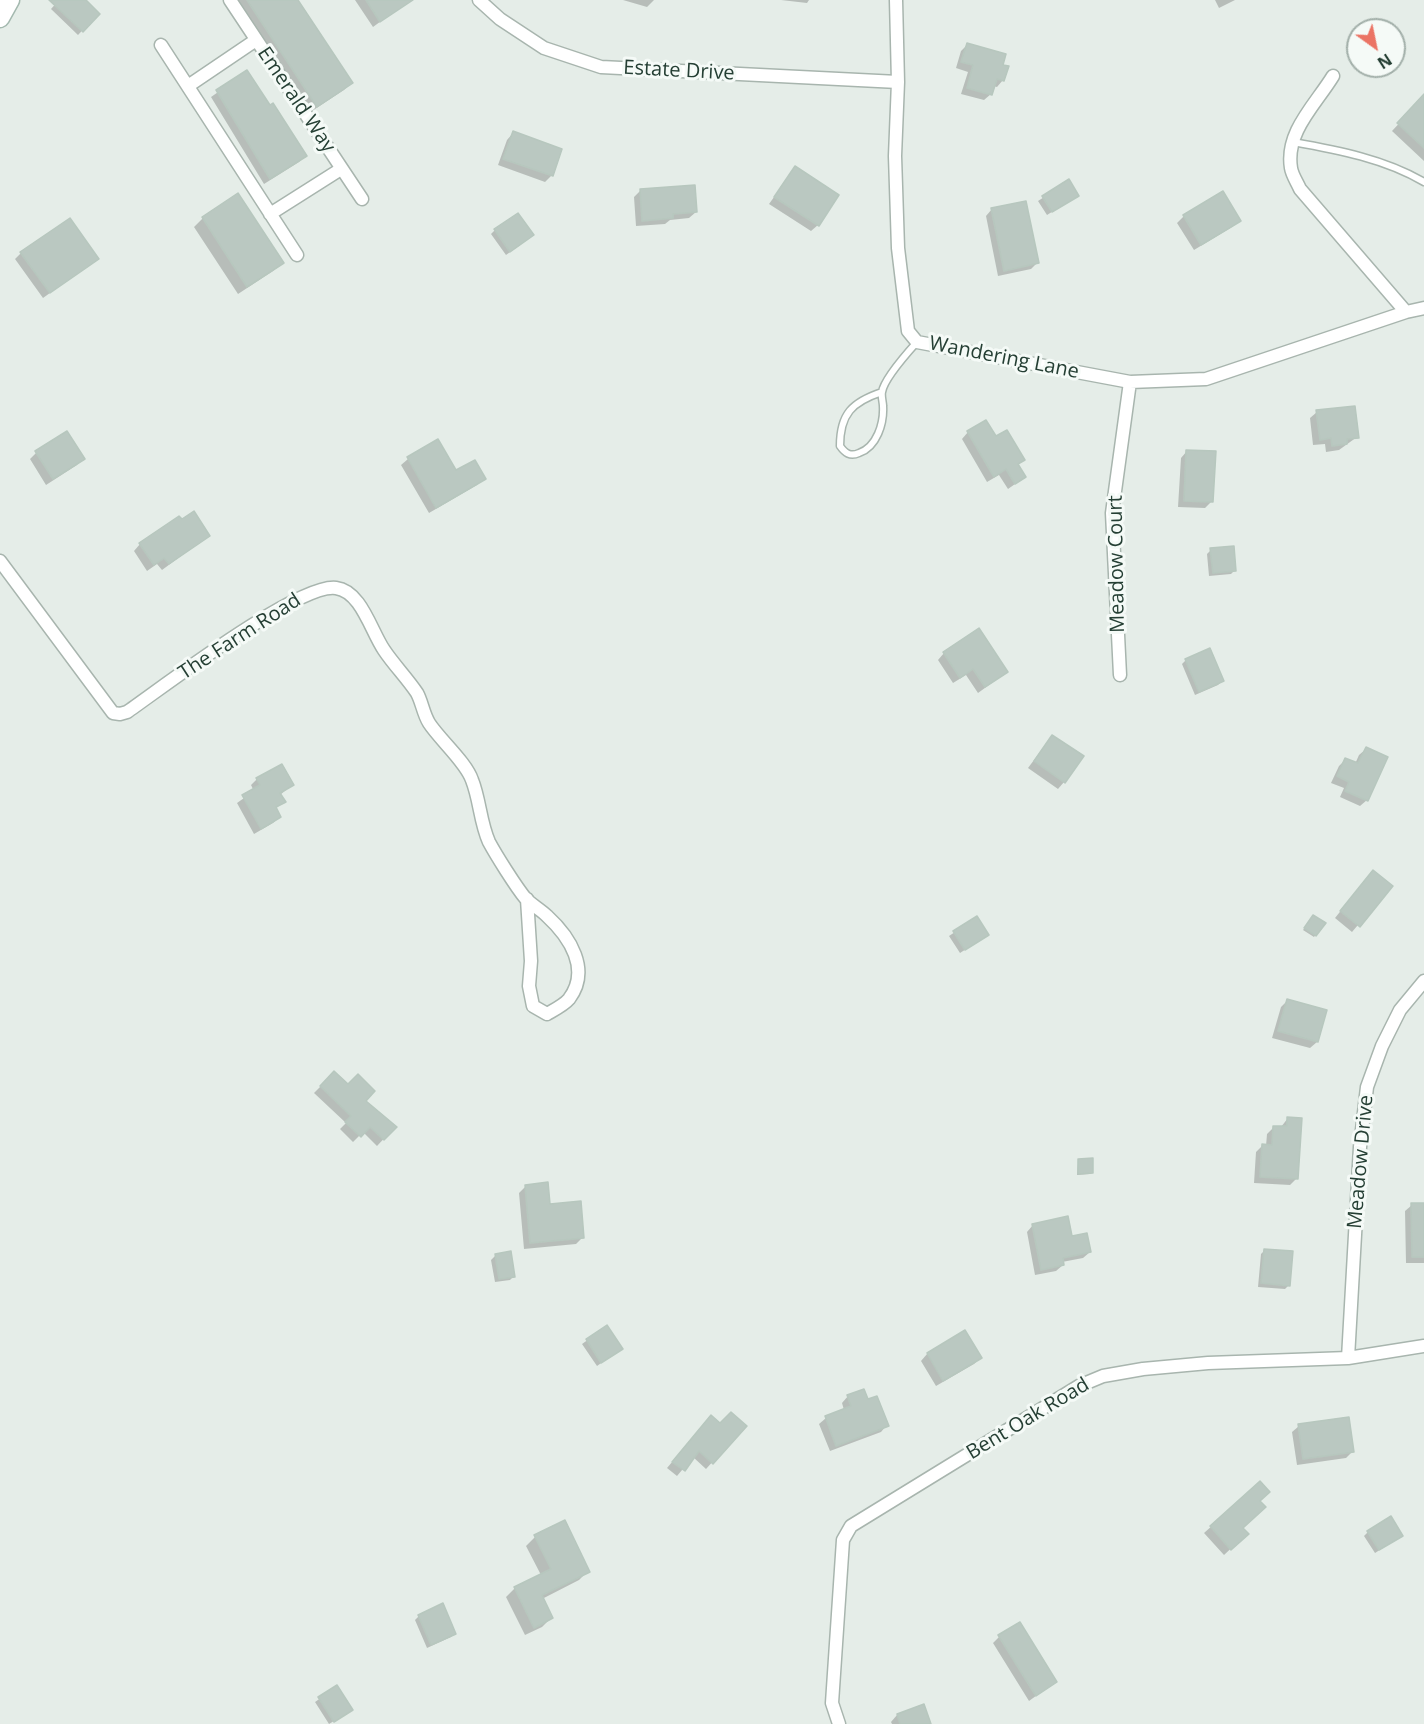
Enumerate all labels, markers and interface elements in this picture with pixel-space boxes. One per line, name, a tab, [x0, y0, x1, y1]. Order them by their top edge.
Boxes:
north arrow	[1346, 18, 1406, 78]
street label: Emerald Way	[252, 43, 340, 157]
text: N	[1373, 49, 1396, 74]
street label: Estate Drive	[623, 56, 735, 86]
street label: Wandering Lane	[927, 332, 1081, 384]
street label: Meadow Court	[1104, 495, 1130, 633]
street label: The Farm Road	[174, 589, 306, 685]
street label: Meadow Drive	[1343, 1094, 1379, 1230]
street label: Bent Oak Road	[962, 1373, 1094, 1465]

